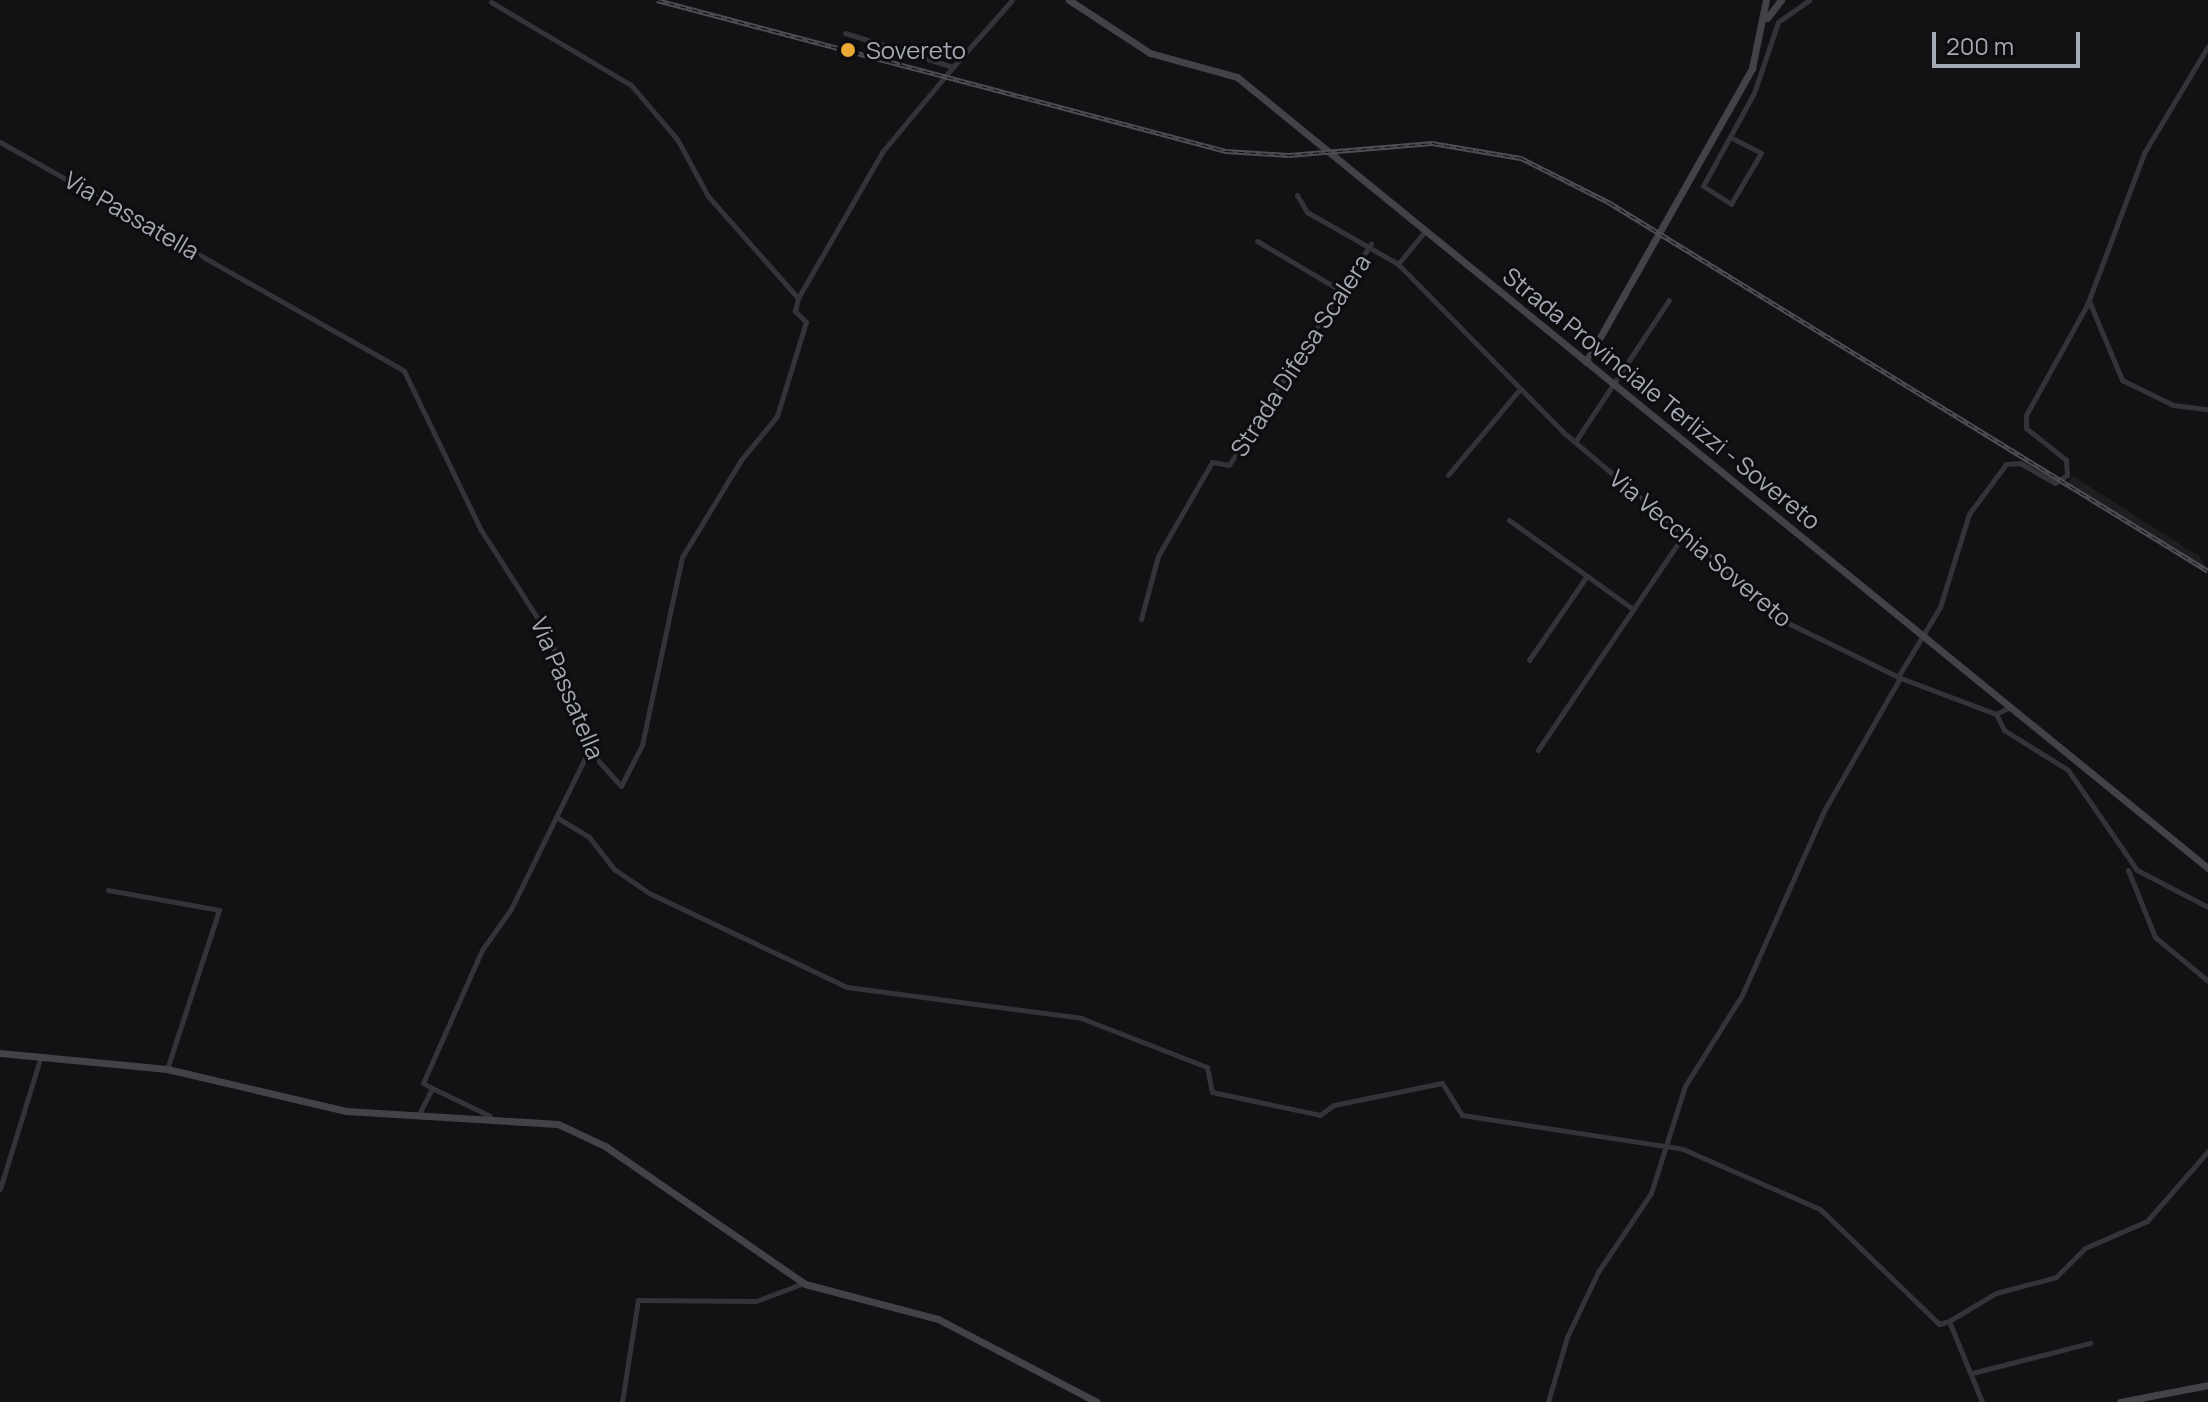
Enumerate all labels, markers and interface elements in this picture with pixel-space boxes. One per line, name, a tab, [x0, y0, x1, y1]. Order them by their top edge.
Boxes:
scale bar	[1936, 16, 2084, 66]
text: 200 m	[1946, 29, 2014, 62]
place label: Sovereto	[866, 36, 966, 64]
marker: Sovereto	[837, 39, 859, 61]
street label: Via Passatella	[59, 165, 205, 265]
street label: Strada Difesa Scalera	[1224, 249, 1376, 461]
street label: Strada Provinciale Terlizzi - Sovereto	[1497, 261, 1827, 535]
street label: Via Vecchia Sovereto	[1604, 463, 1798, 633]
street label: Via Passatella	[525, 613, 611, 763]

